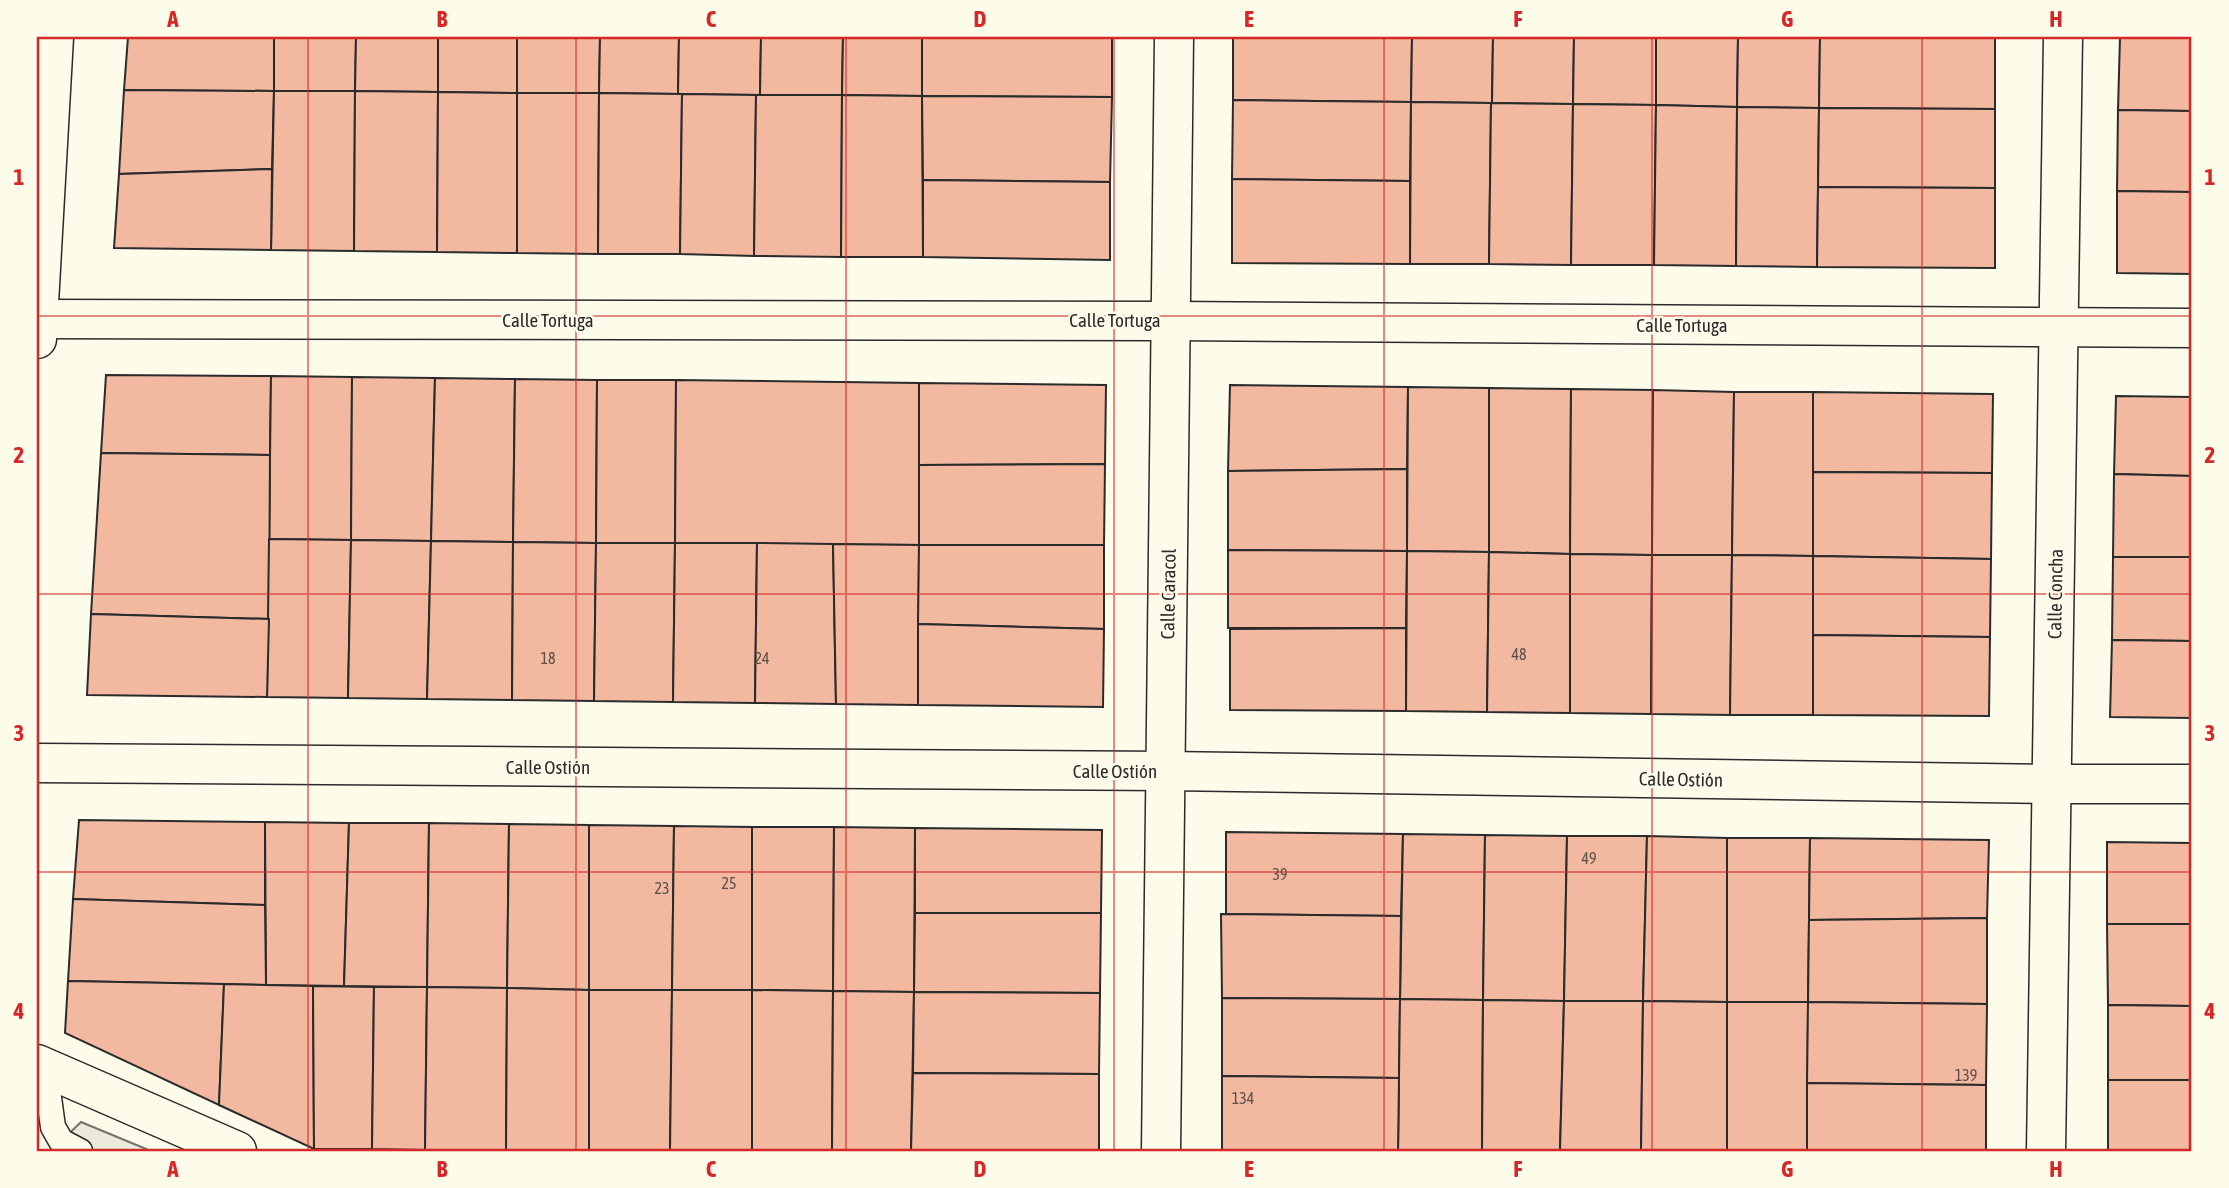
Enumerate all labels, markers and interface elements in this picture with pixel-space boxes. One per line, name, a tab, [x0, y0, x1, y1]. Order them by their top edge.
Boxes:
text: A	[166, 6, 179, 32]
text: B	[437, 6, 448, 32]
text: C	[706, 6, 717, 32]
text: D	[974, 6, 987, 32]
text: E	[1244, 6, 1254, 32]
text: F	[1513, 6, 1523, 32]
text: G	[1781, 6, 1793, 32]
text: H	[2049, 6, 2063, 32]
text: 1	[14, 164, 25, 190]
text: 1	[2205, 164, 2216, 190]
street label: Calle Tortuga	[502, 309, 594, 331]
street label: Calle Tortuga	[1069, 309, 1161, 331]
street label: Calle Tortuga	[1636, 314, 1728, 336]
text: 2	[14, 442, 24, 468]
text: 2	[2205, 442, 2215, 468]
street label: Calle Caracol	[1156, 548, 1180, 640]
street label: Calle Concha	[2043, 549, 2067, 639]
house number: 48	[1511, 645, 1527, 663]
house number: 18	[540, 649, 556, 667]
house number: 24	[754, 649, 770, 667]
text: 3	[14, 720, 24, 746]
text: 3	[2205, 720, 2215, 746]
street label: Calle Ostión	[506, 756, 590, 778]
street label: Calle Ostión	[1073, 760, 1157, 782]
street label: Calle Ostión	[1639, 767, 1723, 791]
house number: 49	[1581, 849, 1597, 867]
house number: 39	[1272, 865, 1288, 883]
house number: 25	[721, 874, 737, 892]
house number: 23	[654, 879, 670, 897]
text: 4	[13, 998, 25, 1024]
text: 4	[2204, 998, 2216, 1024]
house number: 139	[1955, 1066, 1977, 1084]
house number: 134	[1232, 1089, 1254, 1107]
text: A	[166, 1156, 179, 1182]
text: B	[437, 1156, 448, 1182]
text: C	[706, 1156, 717, 1182]
text: D	[974, 1156, 987, 1182]
text: E	[1244, 1156, 1254, 1182]
text: F	[1513, 1156, 1523, 1182]
text: G	[1781, 1156, 1793, 1182]
text: H	[2049, 1156, 2063, 1182]

